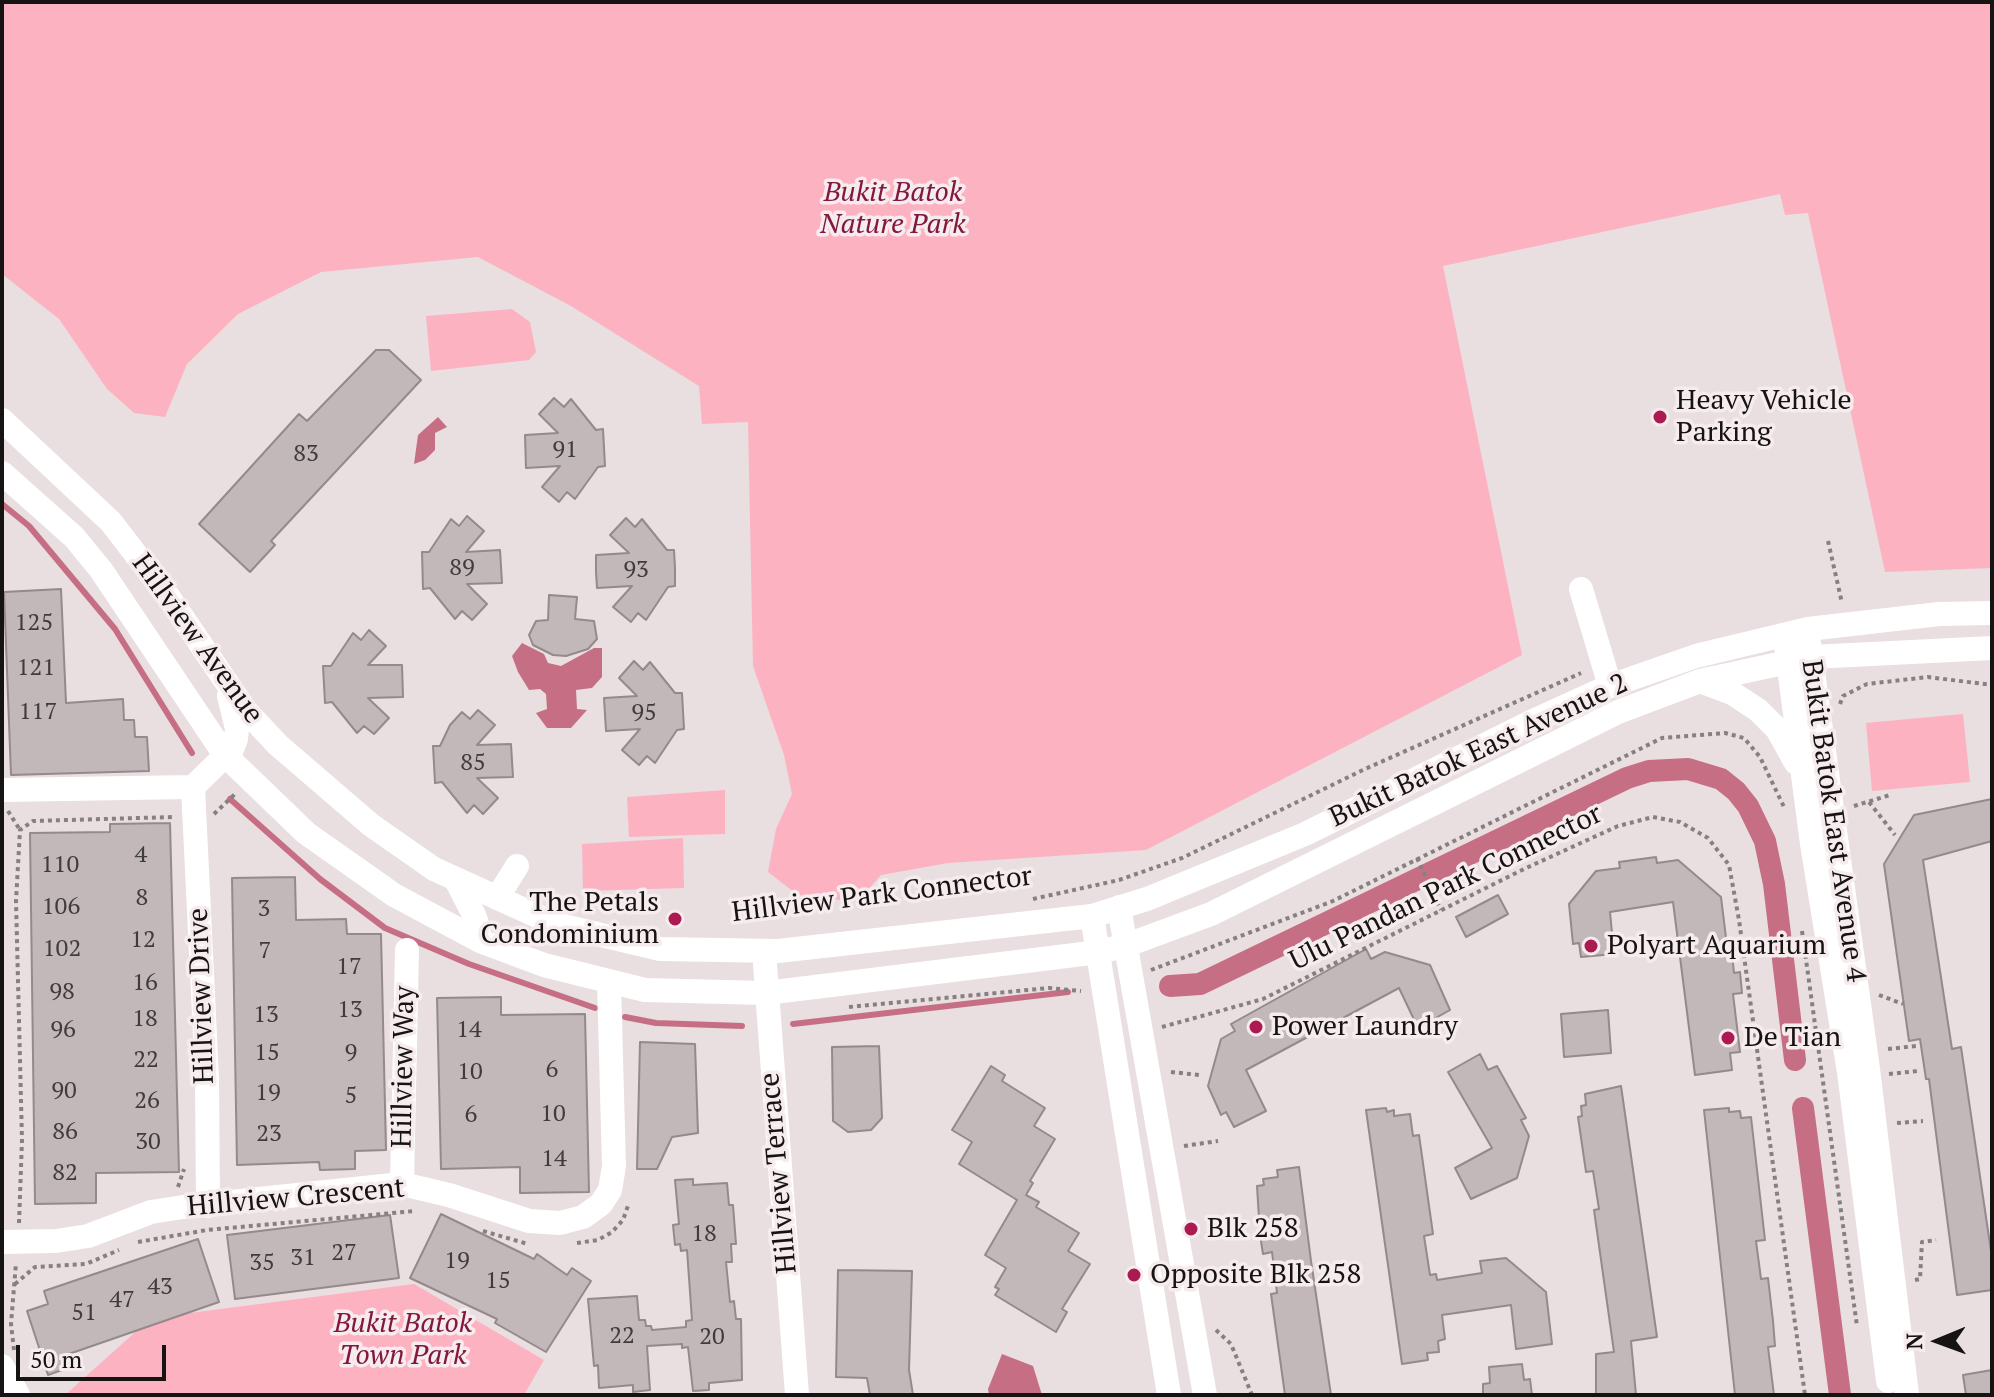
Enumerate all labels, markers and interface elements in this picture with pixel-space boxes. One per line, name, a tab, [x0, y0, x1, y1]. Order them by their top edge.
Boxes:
park label: Bukit Batok Nature Park	[820, 176, 966, 242]
place label: Heavy Vehicle Parking	[1676, 384, 1852, 450]
marker: Heavy Vehicle Parking	[1651, 408, 1669, 426]
house number: 91	[552, 436, 578, 464]
house number: 83	[293, 440, 319, 468]
street label: Hillview Avenue	[124, 548, 270, 730]
house number: 89	[449, 554, 475, 582]
house number: 93	[623, 556, 649, 584]
house number: 125	[15, 609, 53, 637]
house number: 121	[17, 654, 55, 682]
street label: Bukit Batok East Avenue 4	[1794, 658, 1872, 984]
street label: Bukit Batok East Avenue 2	[1325, 667, 1633, 835]
house number: 117	[19, 698, 57, 726]
house number: 95	[631, 699, 657, 727]
house number: 85	[460, 749, 486, 777]
street label: Ulu Pandan Park Connector	[1284, 798, 1608, 978]
house number: 4	[135, 841, 147, 869]
house number: 110	[41, 851, 79, 879]
street label: Hillview Park Connector	[730, 860, 1034, 930]
house number: 8	[136, 884, 148, 912]
place label: The Petals Condominium	[481, 886, 659, 952]
house number: 106	[42, 893, 80, 921]
house number: 3	[258, 895, 270, 923]
street label: Hillview Drive	[182, 907, 222, 1085]
marker: The Petals Condominium	[666, 910, 684, 928]
house number: 12	[130, 926, 156, 954]
place label: Polyart Aquarium	[1607, 929, 1826, 963]
house number: 102	[43, 935, 81, 963]
house number: 7	[259, 937, 271, 965]
marker: Polyart Aquarium	[1582, 937, 1600, 955]
house number: 17	[336, 953, 362, 981]
house number: 16	[132, 969, 158, 997]
house number: 98	[49, 978, 75, 1006]
street label: Hillview Way	[386, 986, 422, 1148]
house number: 13	[337, 996, 363, 1024]
house number: 13	[253, 1001, 279, 1029]
house number: 18	[132, 1005, 158, 1033]
place label: Power Laundry	[1272, 1010, 1458, 1044]
house number: 96	[50, 1016, 76, 1044]
house number: 14	[456, 1016, 482, 1044]
marker: Power Laundry	[1247, 1018, 1265, 1036]
place label: De Tian	[1744, 1021, 1841, 1055]
marker: De Tian	[1719, 1029, 1737, 1047]
house number: 15	[254, 1039, 280, 1067]
house number: 9	[345, 1039, 357, 1067]
house number: 22	[133, 1046, 159, 1074]
house number: 6	[546, 1056, 558, 1084]
house number: 10	[457, 1058, 483, 1086]
street label: Hillview Terrace	[753, 1071, 805, 1275]
house number: 90	[51, 1077, 77, 1105]
house number: 19	[255, 1079, 281, 1107]
house number: 5	[345, 1082, 357, 1110]
house number: 26	[134, 1087, 160, 1115]
house number: 10	[540, 1100, 566, 1128]
house number: 6	[465, 1101, 477, 1129]
house number: 86	[52, 1118, 78, 1146]
house number: 23	[256, 1120, 282, 1148]
house number: 30	[135, 1128, 161, 1156]
house number: 14	[541, 1145, 567, 1173]
house number: 82	[52, 1159, 78, 1187]
street label: Hillview Crescent	[186, 1172, 406, 1224]
place label: Blk 258	[1207, 1212, 1299, 1246]
house number: 18	[691, 1220, 717, 1248]
marker: Blk 258	[1182, 1220, 1200, 1238]
house number: 27	[331, 1239, 357, 1267]
house number: 31	[290, 1244, 316, 1272]
house number: 19	[444, 1247, 470, 1275]
house number: 35	[249, 1249, 275, 1277]
place label: Opposite Blk 258	[1150, 1258, 1361, 1292]
marker: Opposite Blk 258	[1125, 1266, 1143, 1284]
house number: 15	[485, 1267, 511, 1295]
house number: 43	[147, 1273, 173, 1301]
house number: 47	[109, 1286, 135, 1314]
house number: 51	[71, 1299, 97, 1327]
north arrow	[1898, 1301, 1978, 1381]
park label: Bukit Batok Town Park	[334, 1307, 472, 1373]
house number: 22	[609, 1322, 635, 1350]
house number: 20	[699, 1323, 725, 1351]
scale bar	[20, 1329, 170, 1379]
text: N	[1899, 1333, 1928, 1350]
text: 50 m	[30, 1343, 82, 1375]

